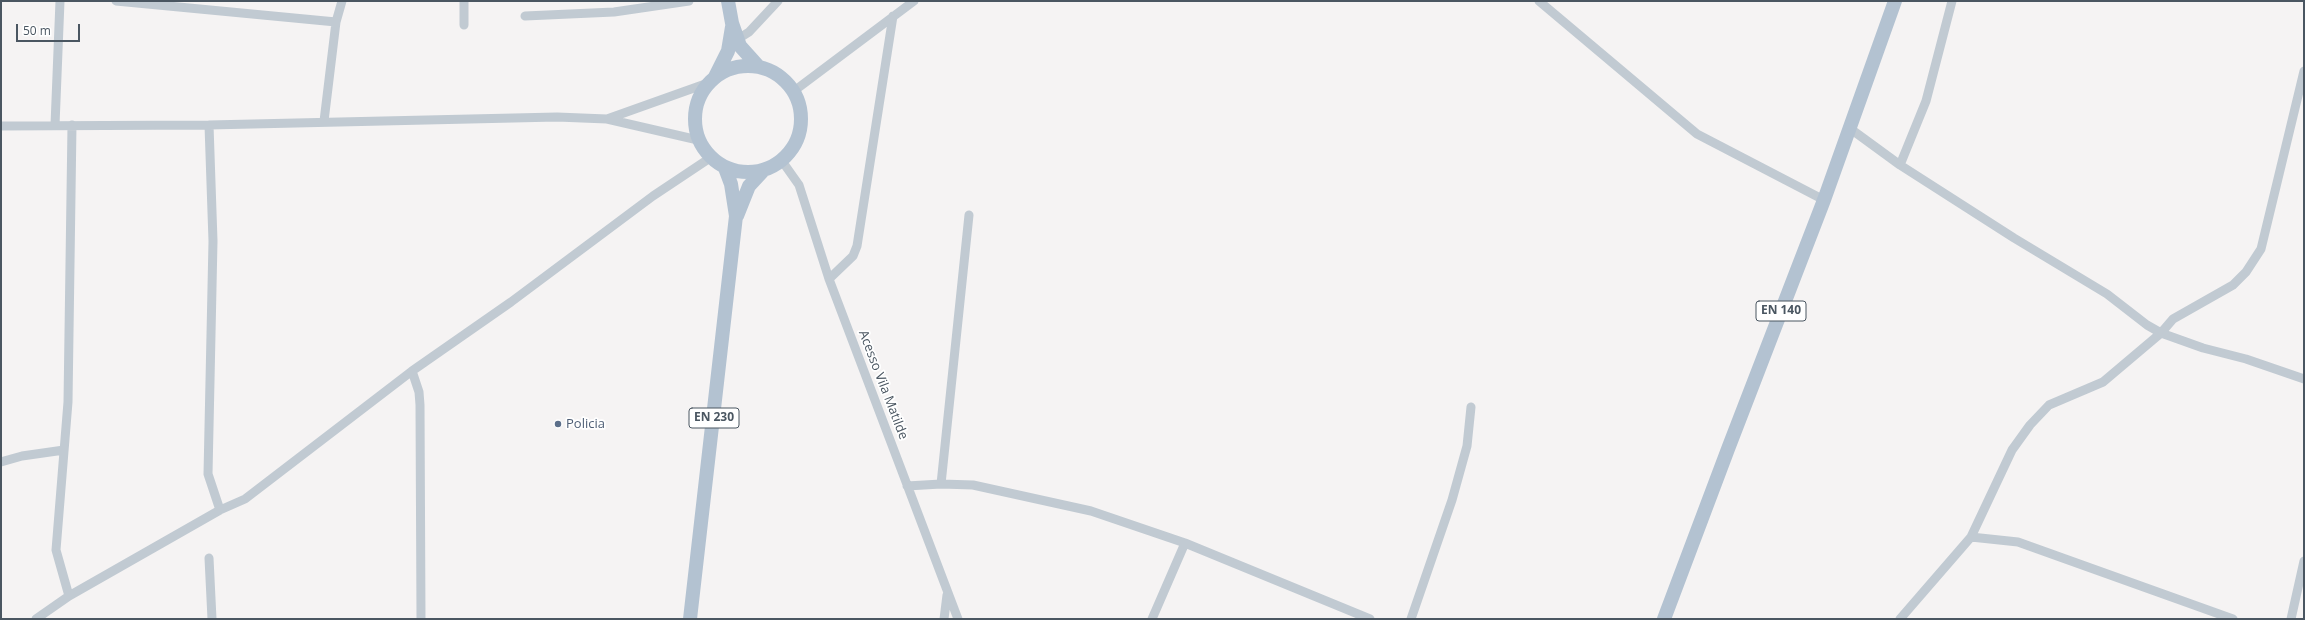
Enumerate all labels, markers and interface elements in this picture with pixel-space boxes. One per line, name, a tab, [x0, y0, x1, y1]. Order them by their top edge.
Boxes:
scale bar	[18, 16, 82, 42]
text: 50 m	[23, 22, 51, 39]
road number: EN 140	[1756, 301, 1806, 321]
street label: Acesso Vila Matilde	[855, 328, 911, 442]
road number: EN 230	[689, 408, 739, 428]
place label: Policia	[566, 416, 605, 432]
marker: Policia	[553, 419, 563, 429]

